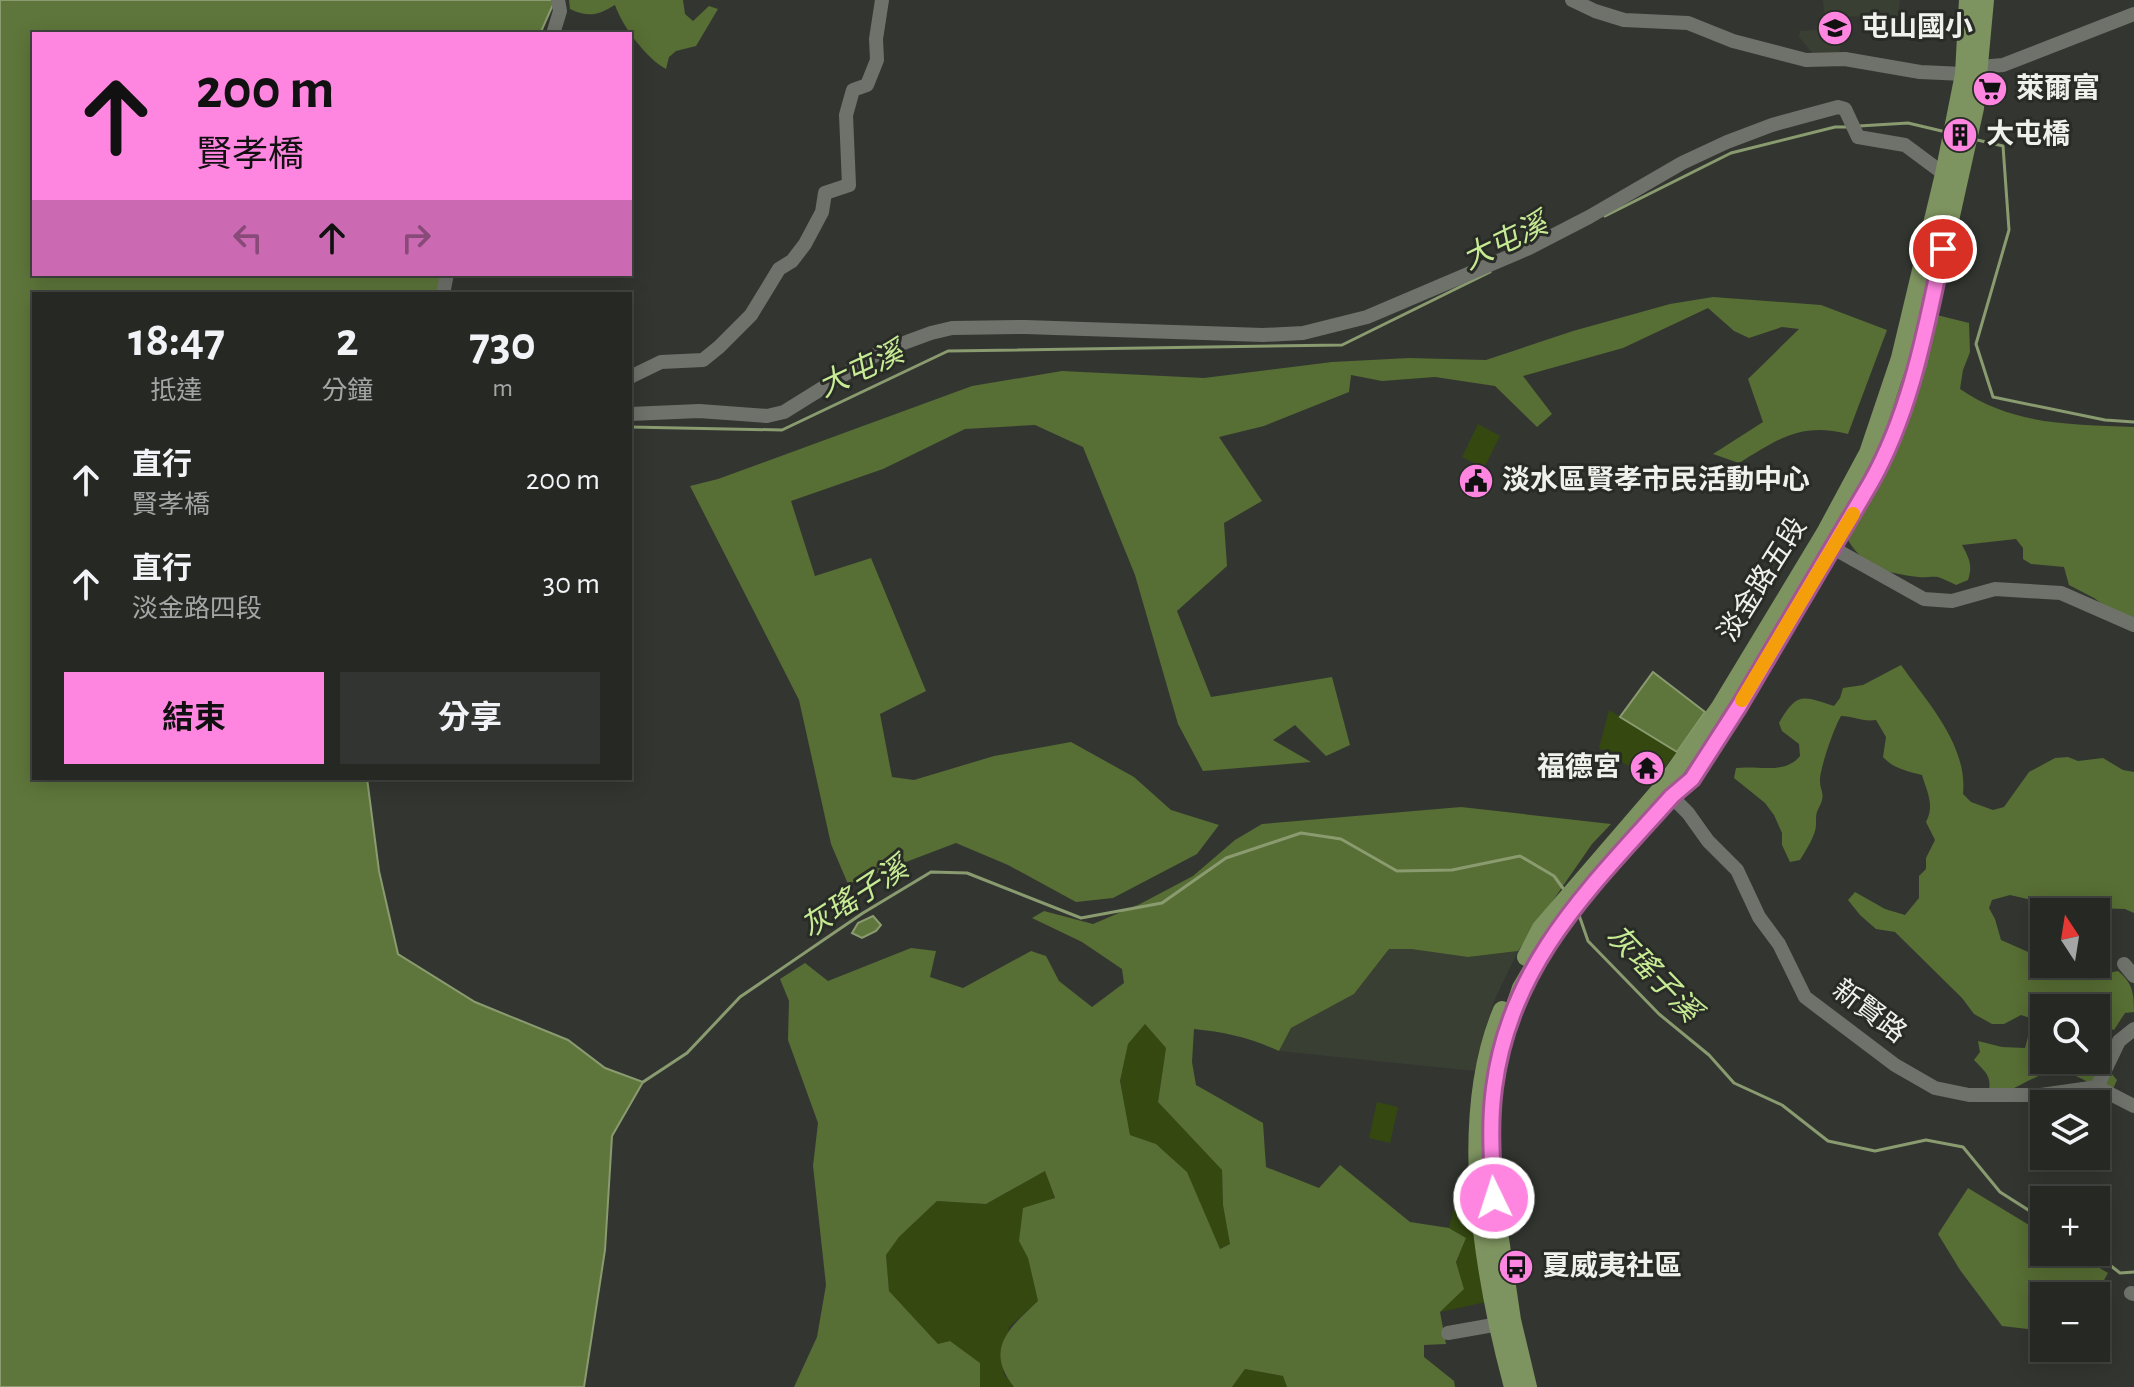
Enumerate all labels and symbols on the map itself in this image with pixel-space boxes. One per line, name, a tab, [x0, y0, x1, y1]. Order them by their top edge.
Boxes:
school or university icon: 屯山國小	[1816, 9, 1854, 47]
place label: 屯山國小	[1861, 12, 1973, 42]
supermarket icon: 萊爾富	[1971, 70, 2009, 108]
place label: 萊爾富	[2016, 72, 2100, 103]
building icon: 大屯橋	[1941, 116, 1979, 154]
place label: 大屯橋	[1986, 119, 2070, 149]
water label: 大屯溪	[1457, 205, 1556, 275]
pin	[1909, 215, 1977, 283]
water label: 大屯溪	[813, 334, 912, 403]
public building icon: 淡水區賢孝市民活動中心	[1457, 462, 1495, 500]
place label: 淡水區賢孝市民活動中心	[1502, 464, 1810, 495]
street label: 淡金路五段	[1712, 512, 1812, 647]
temple icon: 福德宮	[1628, 749, 1666, 787]
place label: 福德宮	[1537, 752, 1621, 782]
water label: 灰瑤子溪	[795, 849, 917, 943]
north arrow	[2030, 898, 2110, 978]
water label: 灰瑤子溪	[1601, 919, 1710, 1030]
street label: 新賢路	[1827, 974, 1912, 1048]
position arrow	[1452, 1156, 1536, 1240]
bus stop icon: 夏威夷社區	[1497, 1248, 1535, 1286]
place label: 夏威夷社區	[1542, 1251, 1682, 1281]

